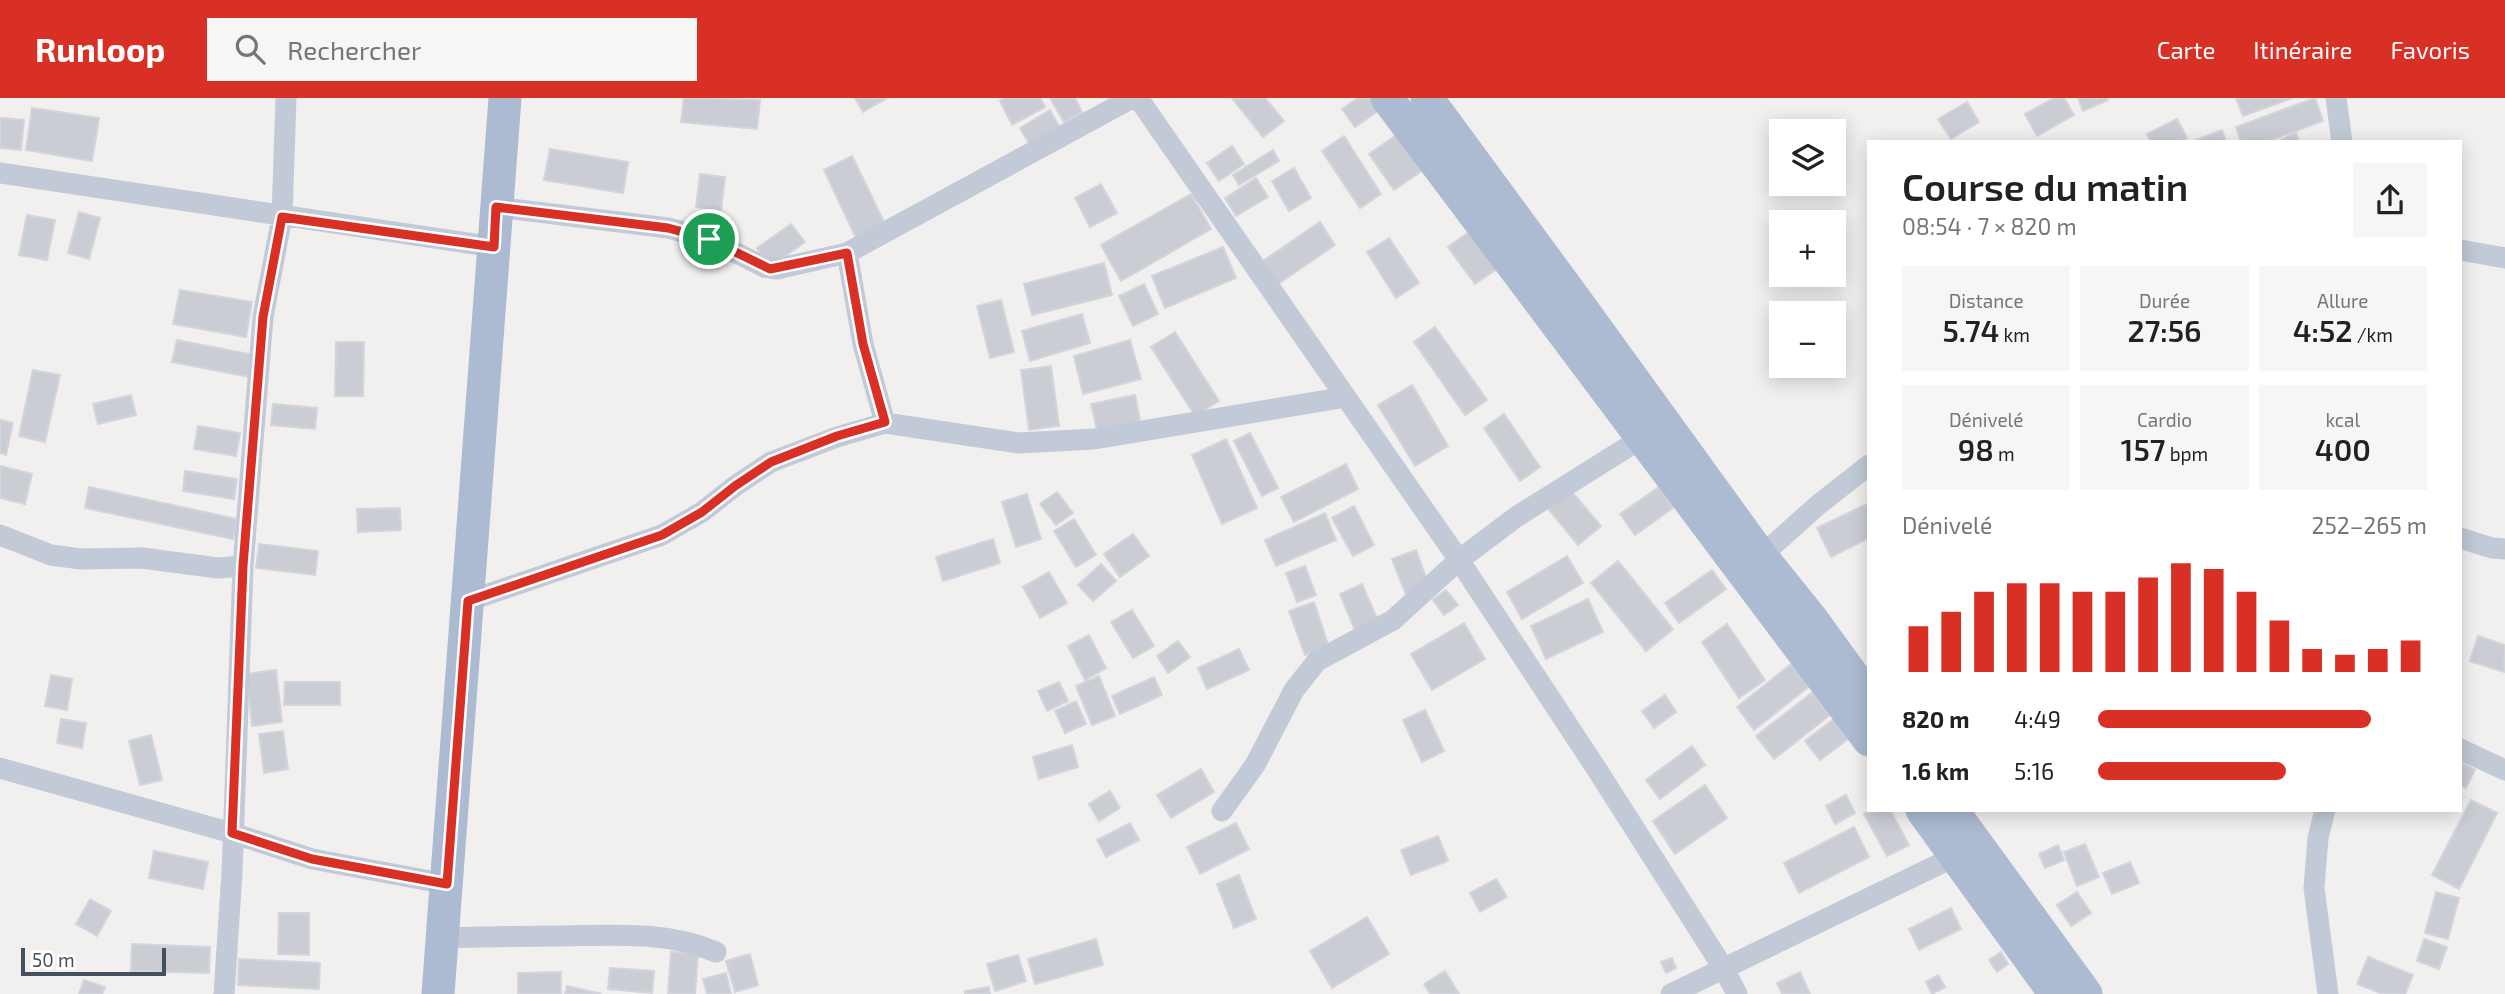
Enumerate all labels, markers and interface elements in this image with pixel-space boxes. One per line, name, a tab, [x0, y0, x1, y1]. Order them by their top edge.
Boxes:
search box	[207, 18, 697, 81]
text: Runloop	[35, 29, 165, 69]
icon: search	[231, 30, 269, 68]
text: Rechercher	[287, 34, 421, 65]
text: Carte	[2157, 35, 2215, 64]
text: Itinéraire	[2253, 35, 2352, 64]
text: Favoris	[2390, 35, 2470, 64]
map controls	[1769, 119, 1846, 378]
button: layers	[1769, 119, 1846, 196]
text: Course du matin	[1902, 163, 2188, 209]
button: share	[2353, 163, 2427, 237]
pin	[679, 209, 739, 269]
button: +	[1769, 210, 1846, 287]
text: 08:54 · 7 × 820 m	[1902, 212, 2077, 240]
icon: arrive	[690, 220, 728, 258]
text: Distance	[1949, 289, 2024, 312]
text: Durée	[2139, 289, 2190, 312]
text: Allure	[2317, 289, 2369, 312]
button: −	[1769, 301, 1846, 378]
text: 5.74	[1942, 312, 1999, 348]
text: 27:56	[2127, 312, 2202, 348]
text: 4:52	[2293, 312, 2353, 348]
text: km	[1999, 323, 2030, 346]
text: /km	[2353, 323, 2393, 346]
text: Dénivelé	[1949, 408, 2023, 431]
text: Cardio	[2137, 408, 2192, 431]
text: kcal	[2325, 408, 2360, 431]
text: 98	[1958, 431, 1994, 467]
text: 157	[2121, 431, 2165, 467]
text: 400	[2315, 431, 2371, 467]
text: m	[1994, 442, 2015, 465]
text: bpm	[2165, 442, 2208, 465]
text: Dénivelé	[1902, 511, 1992, 539]
text: 252–265 m	[2312, 511, 2427, 539]
text: 820 m	[1902, 705, 1969, 733]
text: 4:49	[2014, 705, 2061, 733]
text: 1.6 km	[1902, 757, 1969, 785]
text: 5:16	[2014, 757, 2054, 785]
scale bar	[21, 945, 166, 977]
text: 50 m	[32, 948, 75, 971]

